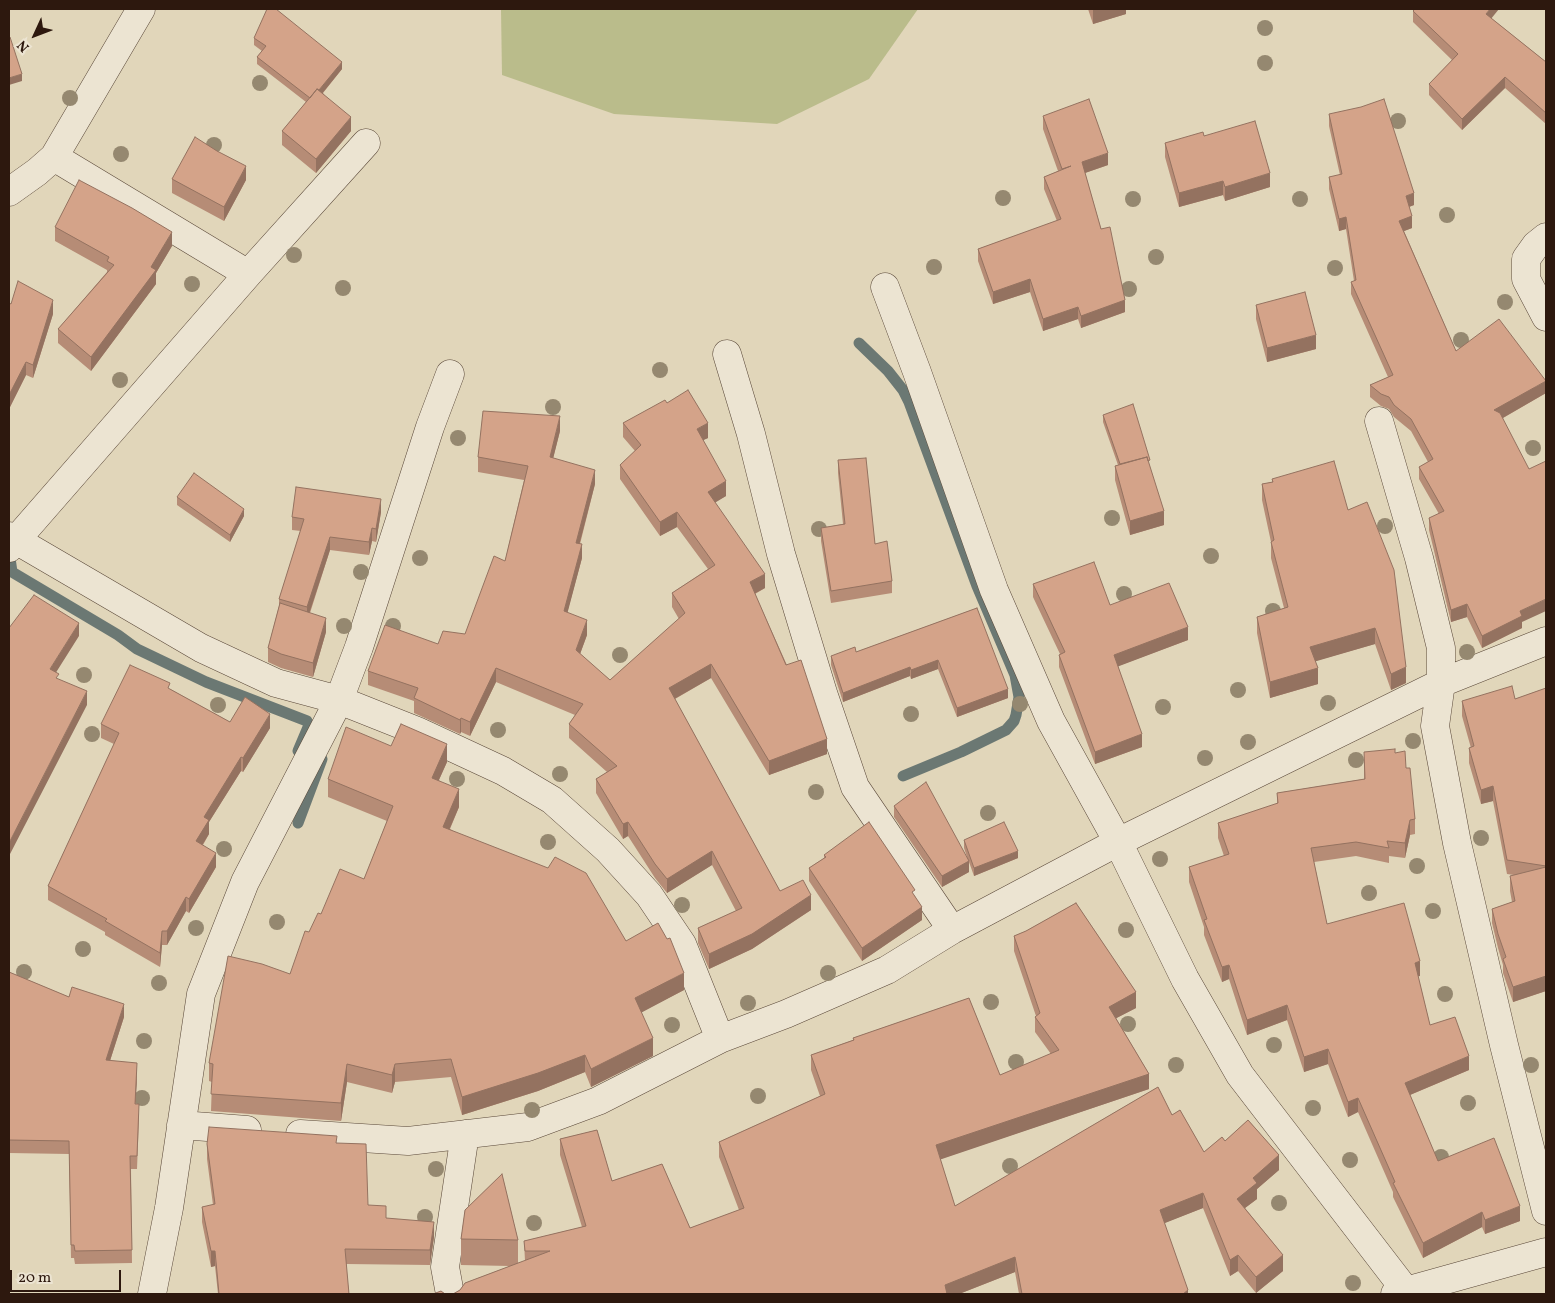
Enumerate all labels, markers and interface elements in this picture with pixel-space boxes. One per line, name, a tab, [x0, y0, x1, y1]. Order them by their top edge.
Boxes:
north arrow	[10, 10, 60, 60]
text: N	[13, 35, 34, 56]
scale bar	[12, 1260, 124, 1292]
text: 20 m	[18, 1268, 51, 1289]

